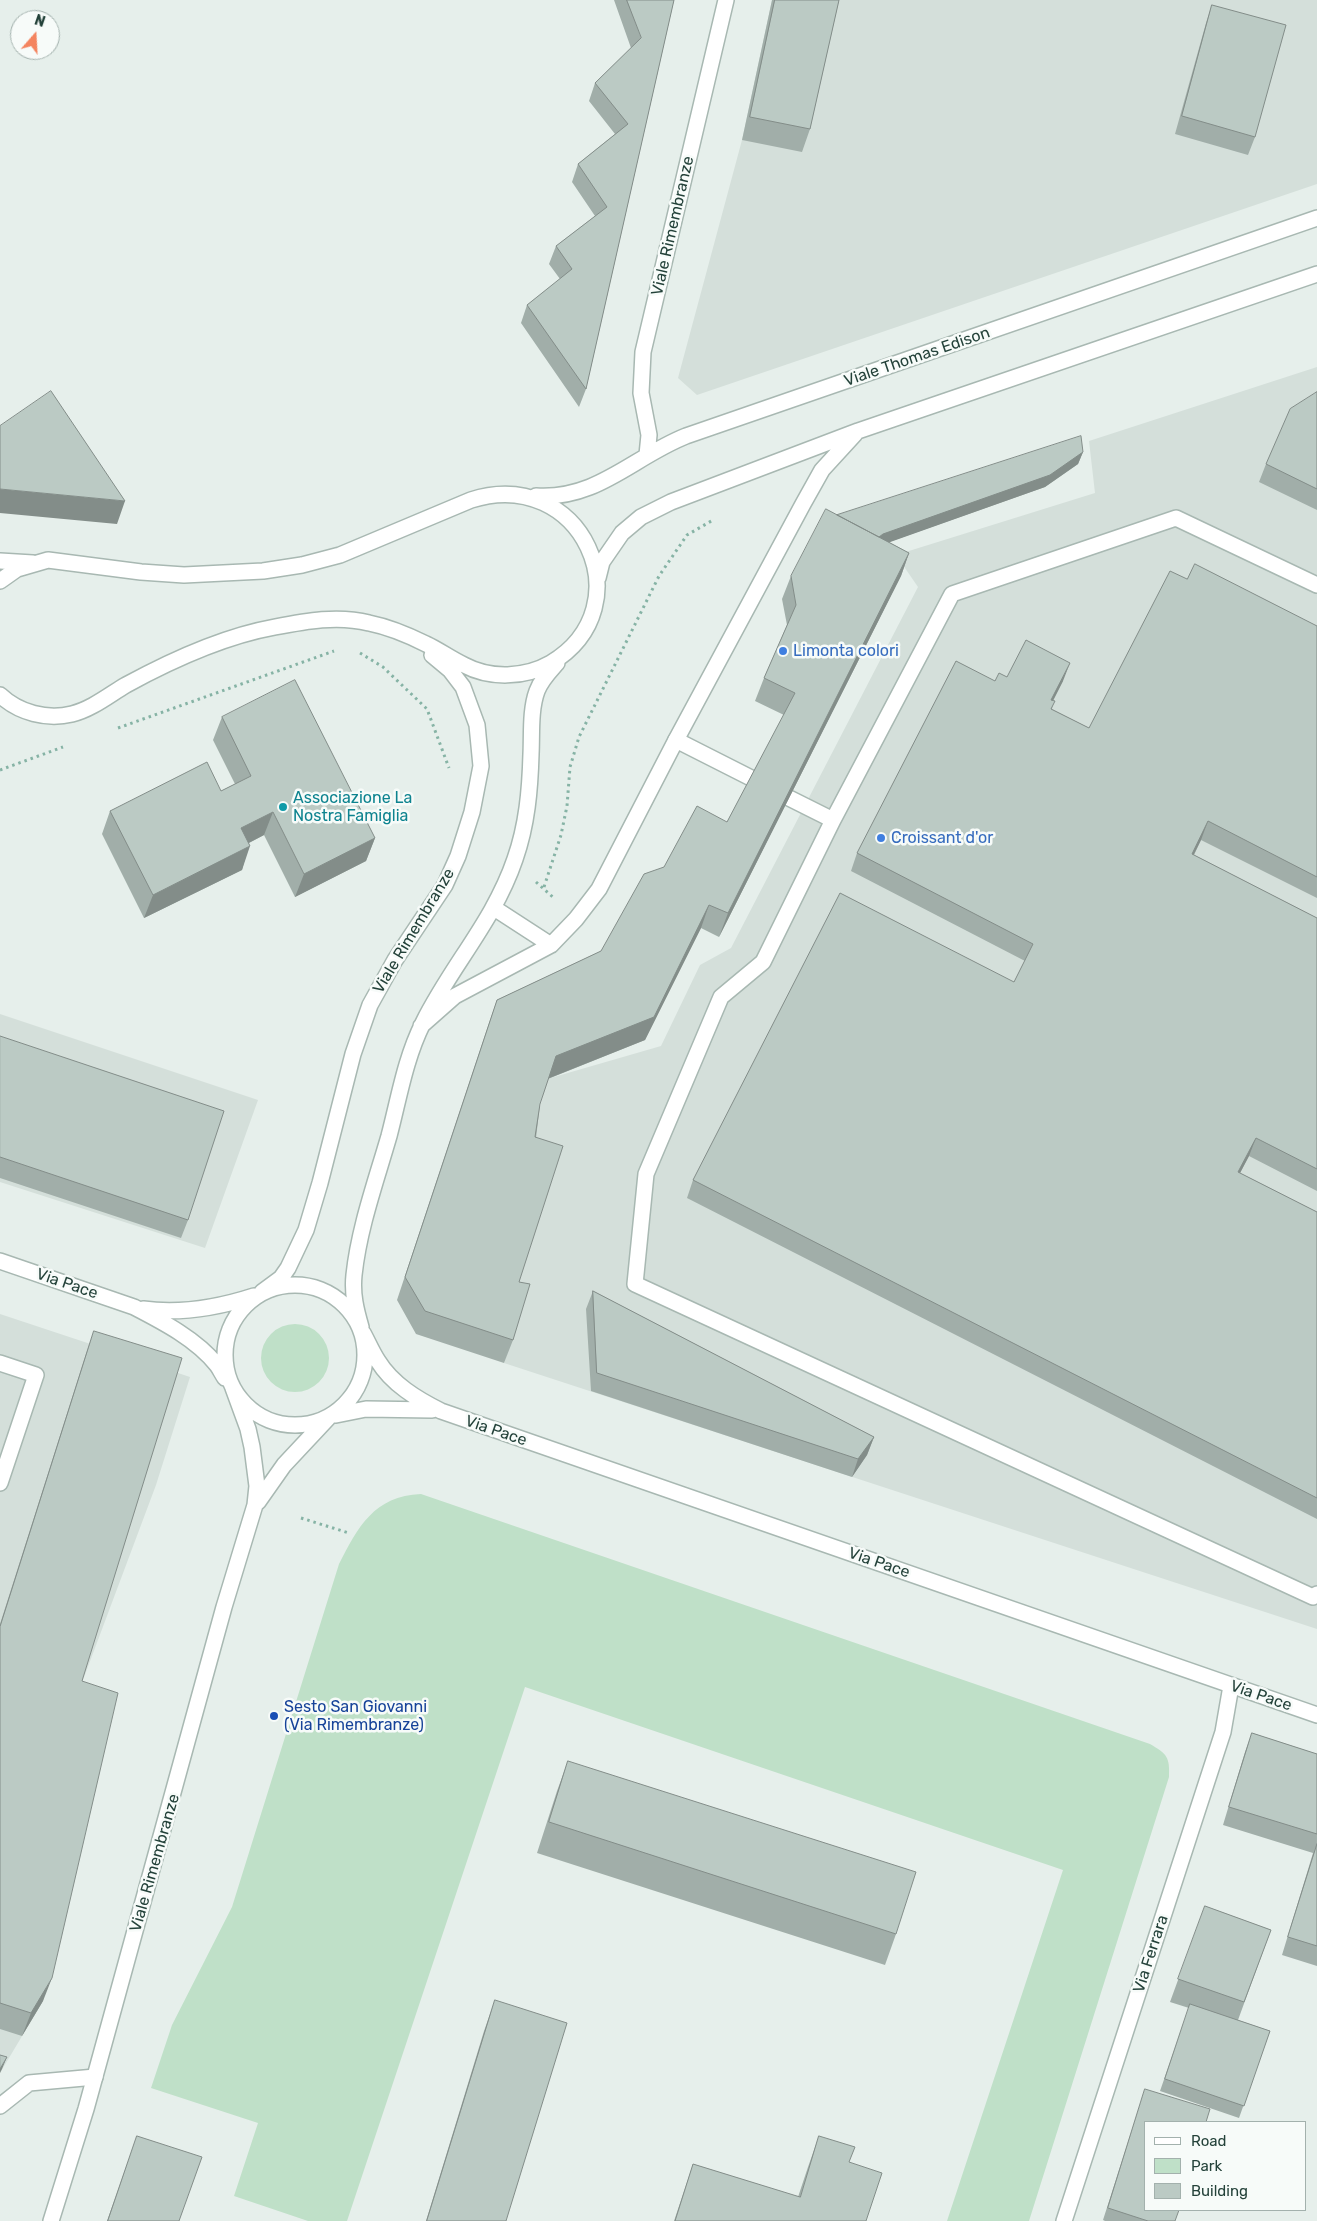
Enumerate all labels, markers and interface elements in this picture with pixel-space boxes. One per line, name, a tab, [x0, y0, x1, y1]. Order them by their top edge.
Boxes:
north arrow	[10, 10, 60, 60]
text: N	[32, 12, 47, 31]
street label: Viale Rimembranze	[648, 154, 698, 298]
street label: Viale Thomas Edison	[842, 323, 992, 391]
place label: Limonta colori	[793, 641, 899, 661]
marker: Limonta colori	[777, 645, 789, 657]
place label: Associazione La Nostra Famiglia	[293, 788, 412, 826]
marker: Associazione La Nostra Famiglia	[277, 801, 289, 813]
place label: Croissant d'or	[891, 828, 993, 848]
marker: Croissant d'or	[875, 832, 887, 844]
street label: Viale Rimembranze	[369, 865, 459, 997]
street label: Via Pace	[34, 1265, 100, 1303]
street label: Via Pace	[463, 1412, 529, 1450]
street label: Via Pace	[846, 1544, 912, 1582]
street label: Via Pace	[1228, 1677, 1294, 1715]
place label: Sesto San Giovanni (Via Rimembranze)	[284, 1697, 427, 1735]
marker: Sesto San Giovanni (Via Rimembranze)	[268, 1710, 280, 1722]
street label: Viale Rimembranze	[126, 1792, 184, 1934]
street label: Via Ferrara	[1129, 1913, 1173, 1995]
legend	[1144, 2121, 1307, 2211]
text: Road	[1191, 2132, 1227, 2150]
text: Park	[1191, 2157, 1222, 2175]
text: Building	[1191, 2182, 1248, 2200]

